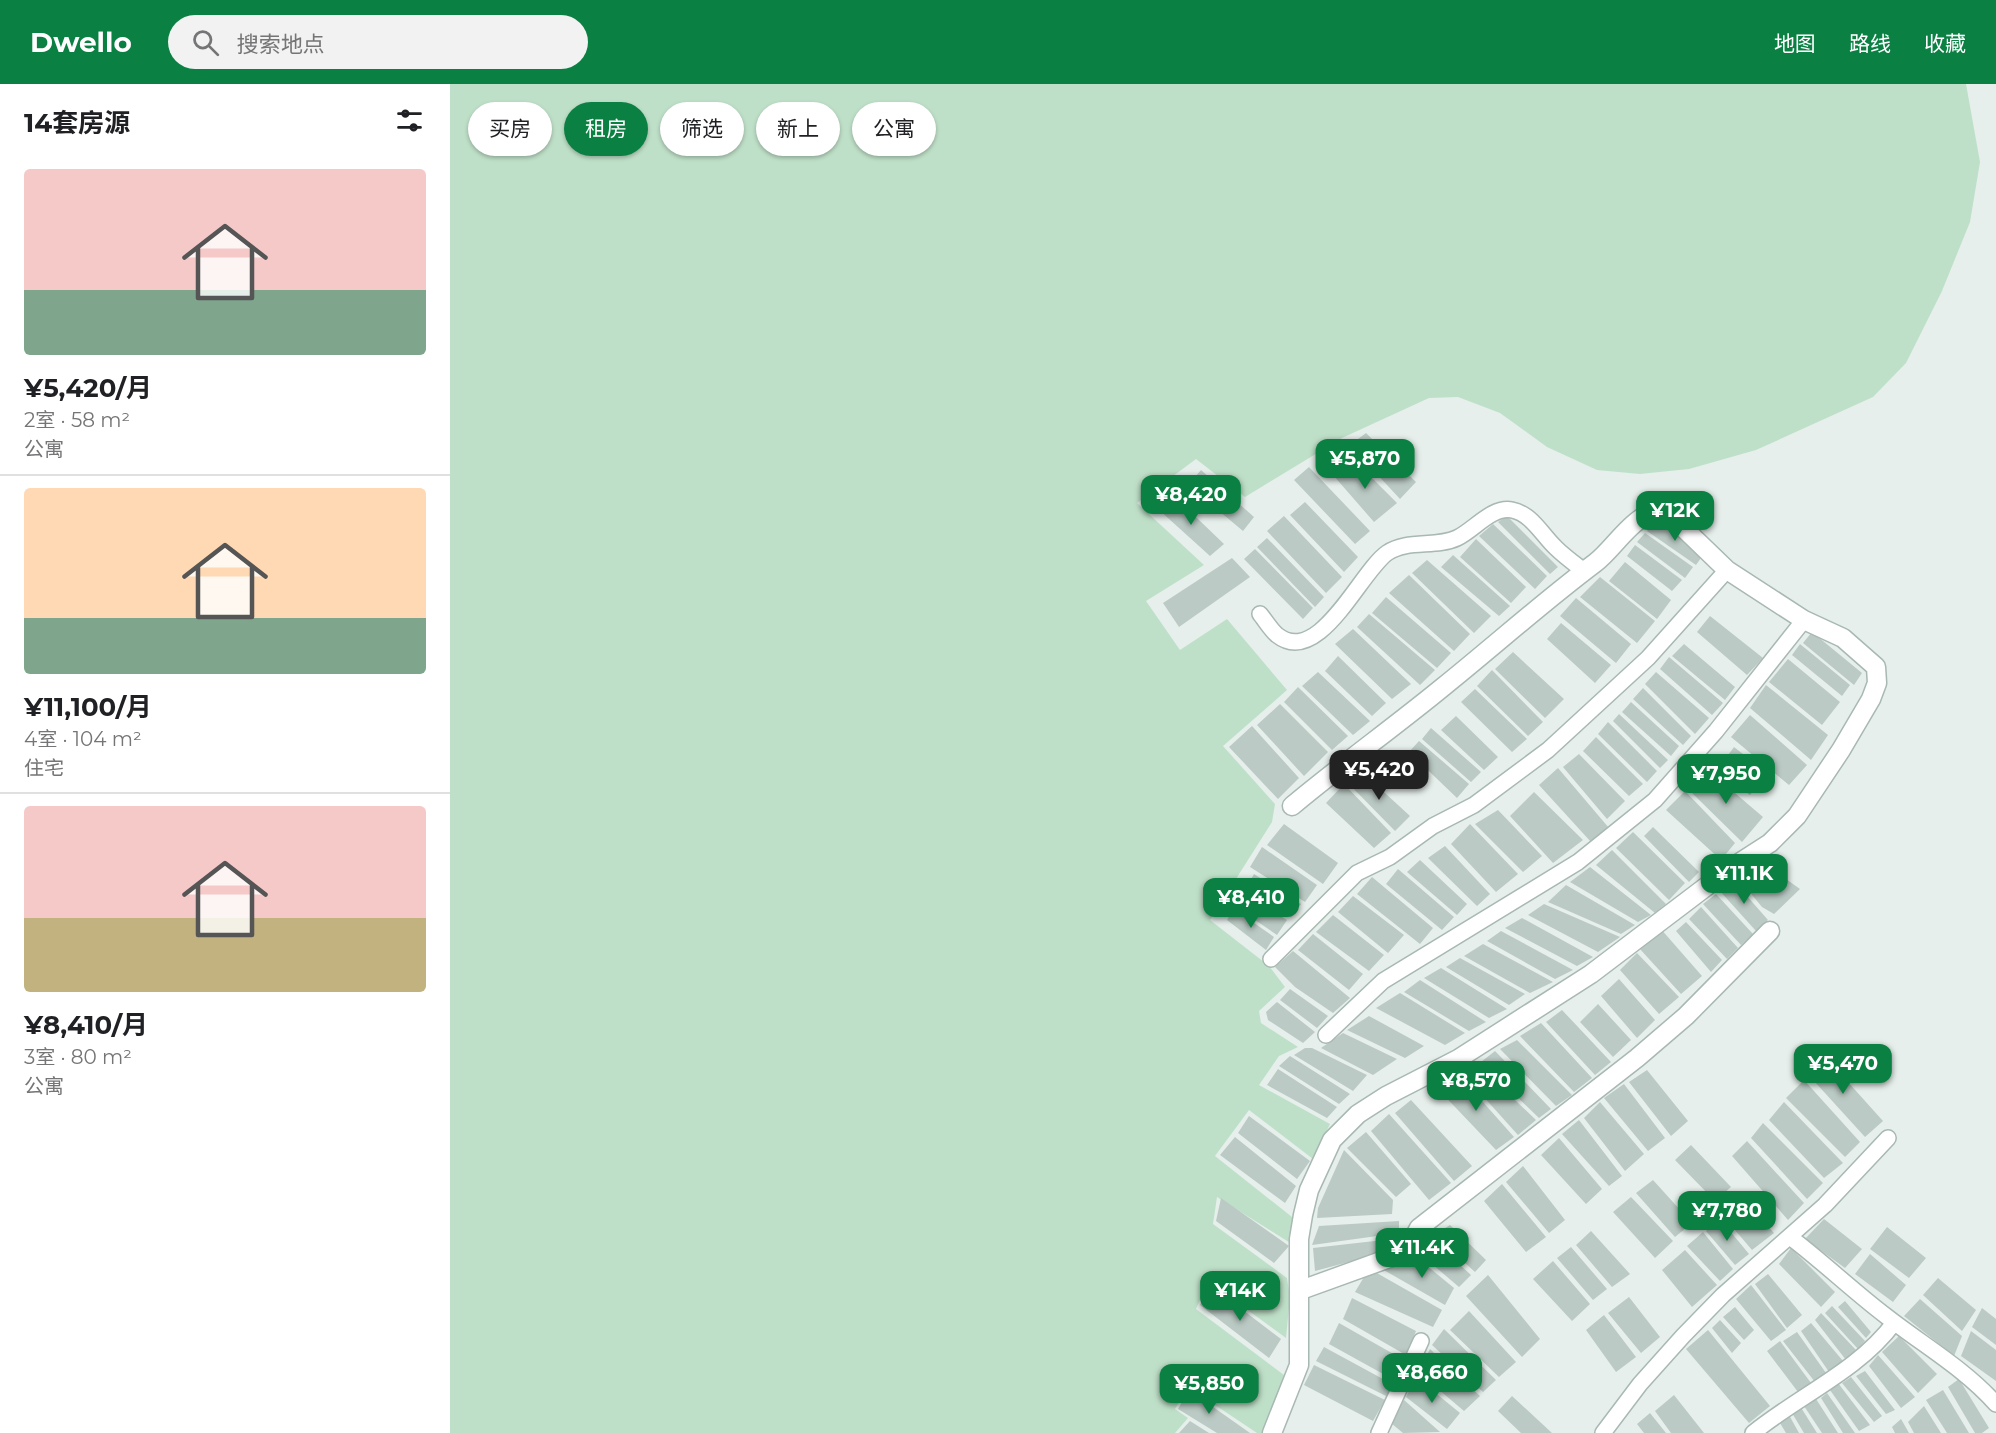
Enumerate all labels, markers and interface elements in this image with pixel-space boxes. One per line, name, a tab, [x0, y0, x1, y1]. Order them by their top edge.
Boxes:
search box	[168, 15, 588, 69]
text: Dwello	[30, 25, 132, 59]
icon: search	[189, 26, 222, 59]
text: 搜索地点	[237, 31, 325, 58]
text: 地图	[1774, 31, 1816, 56]
text: 路线	[1849, 31, 1891, 56]
text: 收藏	[1924, 31, 1966, 56]
chip: 买房	[468, 102, 552, 156]
chip: 租房	[564, 102, 648, 156]
chip: 筛选	[660, 102, 744, 156]
chip: 新上	[756, 102, 840, 156]
chip: 公寓	[852, 102, 936, 156]
icon: filters	[393, 104, 426, 137]
text: 14套房源	[24, 107, 130, 139]
icon: home	[171, 208, 279, 316]
text: ¥5,420/月	[24, 372, 152, 404]
text: 2室 · 58 m²	[24, 408, 130, 432]
text: 公寓	[24, 437, 64, 461]
pin: ¥5,870	[1316, 439, 1414, 490]
text: ¥5,870	[1330, 446, 1400, 470]
pin: ¥8,420	[1142, 475, 1240, 526]
text: ¥8,420	[1155, 482, 1227, 506]
pin: ¥12K	[1639, 491, 1711, 542]
text: ¥12K	[1650, 498, 1700, 522]
icon: home	[171, 527, 279, 635]
text: ¥11,100/月	[24, 691, 152, 723]
text: 4室 · 104 m²	[24, 727, 141, 751]
pin: ¥5,420	[1330, 750, 1428, 801]
pin: ¥7,950	[1677, 754, 1775, 805]
text: 住宅	[24, 756, 64, 780]
text: ¥5,420	[1343, 757, 1415, 781]
text: ¥7,950	[1691, 761, 1761, 785]
icon: home	[171, 845, 279, 953]
pin: ¥11.1K	[1695, 854, 1793, 905]
text: ¥11.1K	[1715, 861, 1773, 885]
pin: ¥8,410	[1202, 878, 1300, 929]
text: ¥8,410	[1217, 885, 1285, 909]
text: ¥8,410/月	[24, 1009, 148, 1041]
pin: ¥5,470	[1794, 1044, 1892, 1095]
text: 3室 · 80 m²	[24, 1045, 132, 1069]
text: ¥5,470	[1808, 1051, 1878, 1075]
pin: ¥8,570	[1427, 1061, 1525, 1112]
text: ¥8,570	[1441, 1068, 1511, 1092]
text: 公寓	[24, 1074, 64, 1098]
pin: ¥7,780	[1678, 1191, 1776, 1242]
text: ¥7,780	[1692, 1198, 1762, 1222]
pin: ¥11.4K	[1373, 1228, 1471, 1279]
text: ¥11.4K	[1390, 1235, 1454, 1259]
pin: ¥14K	[1204, 1271, 1276, 1322]
text: ¥14K	[1214, 1278, 1266, 1302]
pin: ¥8,660	[1383, 1353, 1481, 1404]
text: ¥8,660	[1396, 1360, 1468, 1384]
pin: ¥5,850	[1160, 1364, 1258, 1415]
text: ¥5,850	[1174, 1371, 1244, 1395]

